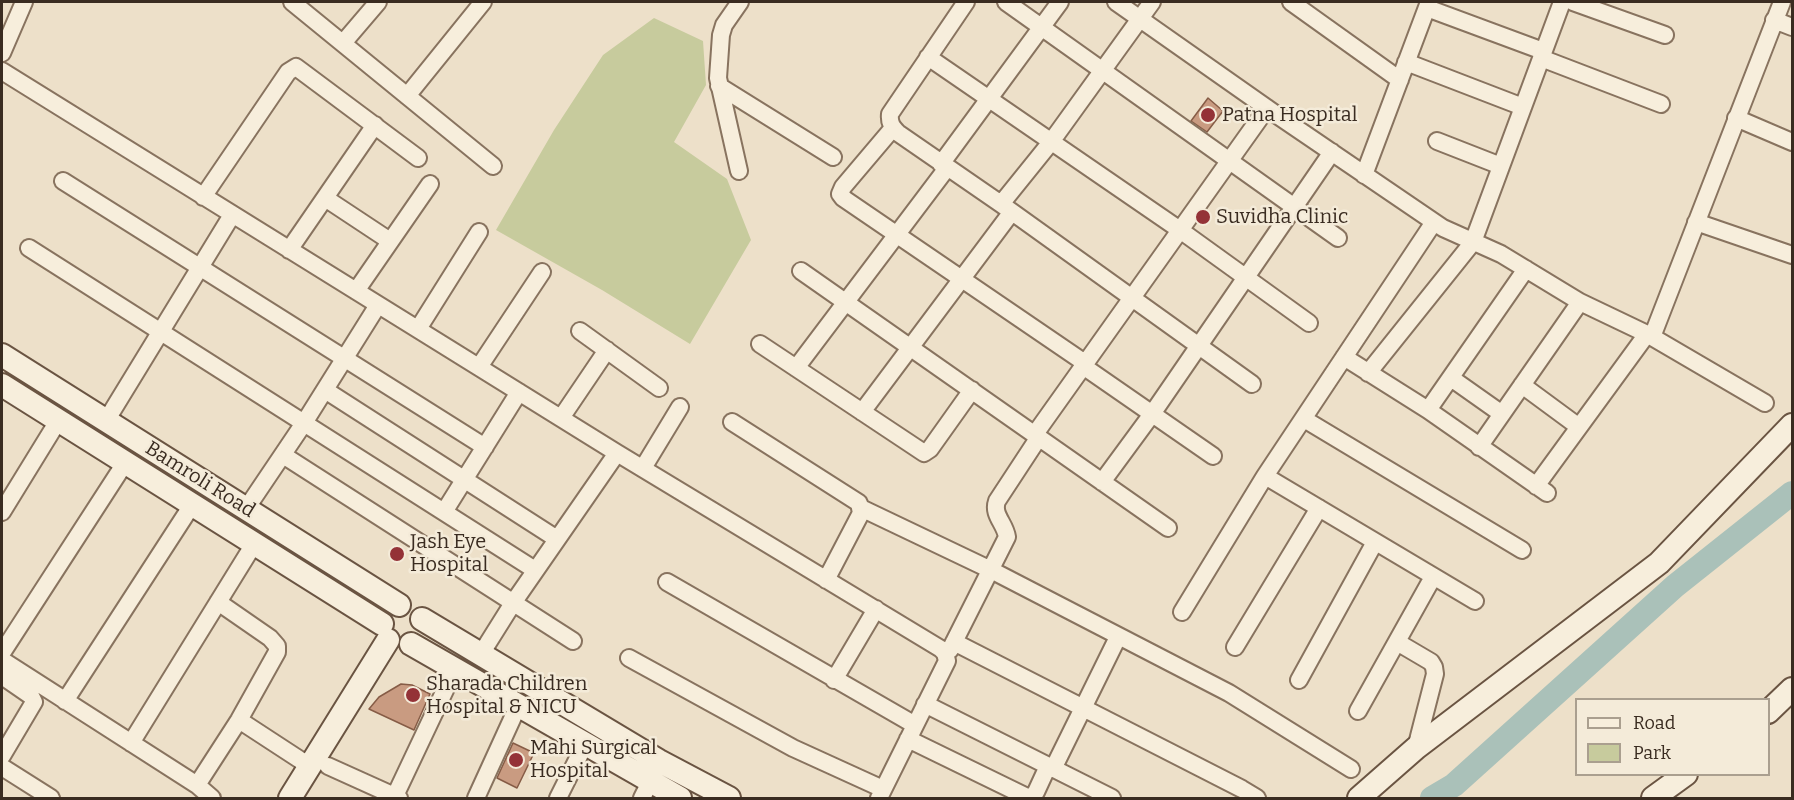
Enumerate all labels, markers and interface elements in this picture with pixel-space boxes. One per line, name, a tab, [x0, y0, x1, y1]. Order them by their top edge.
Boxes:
place label: Patna Hospital	[1222, 103, 1357, 127]
marker: Patna Hospital	[1199, 106, 1217, 124]
place label: Suvidha Clinic	[1216, 205, 1348, 229]
marker: Suvidha Clinic	[1194, 208, 1212, 226]
street label: Bamroli Road	[141, 437, 259, 523]
place label: Jash Eye Hospital	[410, 530, 488, 577]
marker: Jash Eye Hospital	[388, 545, 406, 563]
place label: Sharada Children Hospital & NICU	[426, 672, 587, 719]
marker: Sharada Children Hospital & NICU	[404, 686, 422, 704]
legend	[1575, 698, 1770, 776]
text: Road	[1633, 712, 1675, 734]
place label: Mahi Surgical Hospital	[530, 736, 657, 783]
text: Park	[1633, 742, 1671, 764]
marker: Mahi Surgical Hospital	[507, 751, 525, 769]

